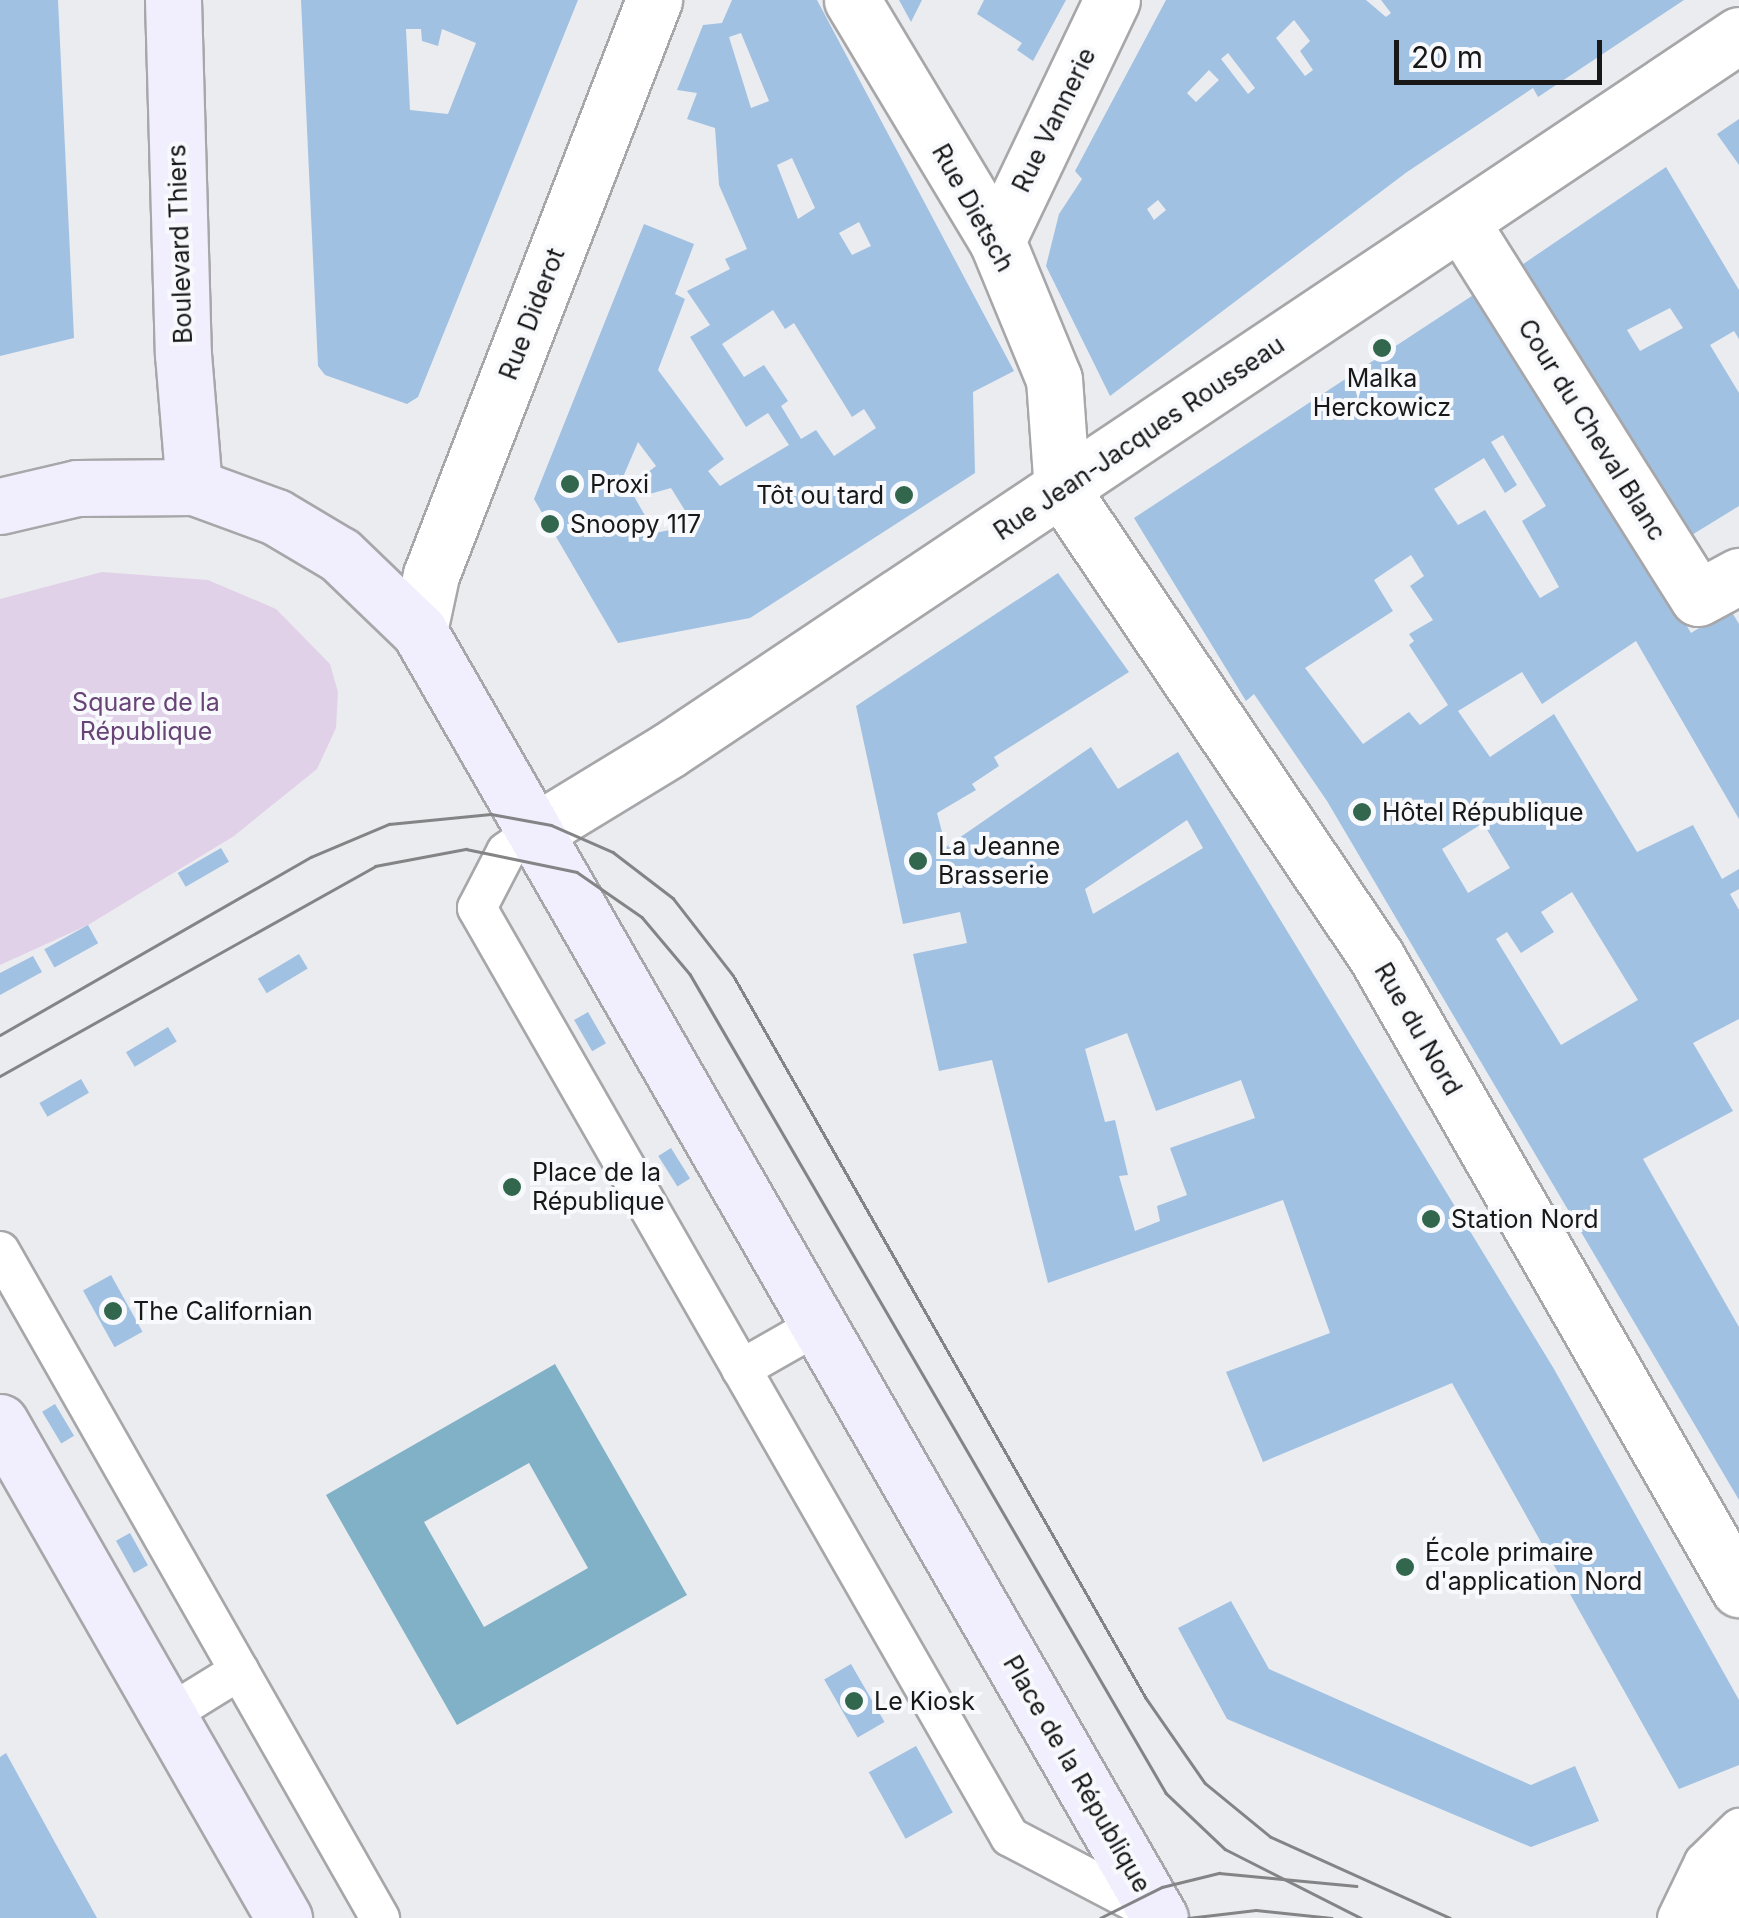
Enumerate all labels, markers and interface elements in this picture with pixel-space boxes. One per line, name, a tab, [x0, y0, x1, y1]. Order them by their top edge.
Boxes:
scale bar	[1399, 20, 1606, 82]
text: 20 m	[1411, 39, 1483, 75]
street label: Rue Vannerie	[1006, 43, 1102, 197]
street label: Rue Dietsch	[926, 139, 1020, 277]
street label: Boulevard Thiers	[162, 144, 198, 344]
street label: Rue Diderot	[493, 244, 571, 384]
street label: Cour du Cheval Blanc	[1512, 314, 1672, 546]
street label: Rue Jean-Jacques Rousseau	[988, 329, 1290, 547]
marker: Malka Herckowicz	[1371, 337, 1393, 359]
place label: Malka Herckowicz	[1313, 364, 1451, 423]
place label: Proxi	[590, 469, 649, 499]
marker: Proxi	[559, 473, 581, 495]
place label: Tôt ou tard	[756, 480, 884, 510]
marker: Tôt ou tard	[893, 484, 915, 506]
place label: Snoopy 117	[570, 509, 701, 539]
marker: Snoopy 117	[539, 513, 561, 535]
park label: Square de la République	[72, 688, 220, 747]
place label: Hôtel République	[1382, 797, 1584, 827]
marker: Hôtel République	[1351, 801, 1373, 823]
place label: La Jeanne Brasserie	[938, 832, 1060, 891]
marker: La Jeanne Brasserie	[907, 850, 929, 872]
street label: Rue du Nord	[1368, 958, 1468, 1100]
place label: Place de la République	[532, 1158, 664, 1217]
marker: Place de la République	[501, 1176, 523, 1198]
place label: Station Nord	[1451, 1204, 1599, 1234]
marker: Station Nord	[1420, 1208, 1442, 1230]
place label: The Californian	[133, 1296, 313, 1326]
marker: The Californian	[102, 1300, 124, 1322]
place label: École primaire d'application Nord	[1425, 1538, 1642, 1597]
marker: École primaire d'application Nord	[1394, 1556, 1416, 1578]
street label: Place de la République	[997, 1650, 1157, 1898]
place label: Le Kiosk	[874, 1686, 975, 1716]
marker: Le Kiosk	[843, 1690, 865, 1712]

